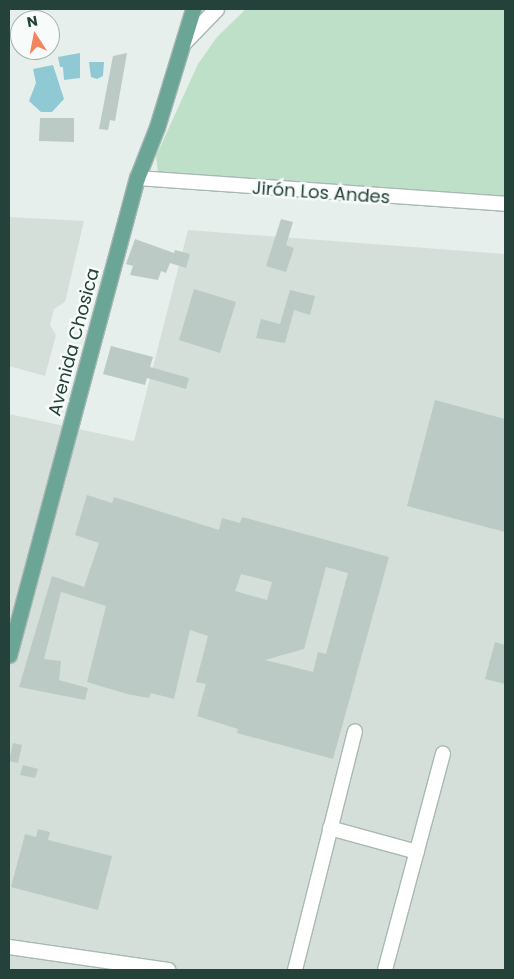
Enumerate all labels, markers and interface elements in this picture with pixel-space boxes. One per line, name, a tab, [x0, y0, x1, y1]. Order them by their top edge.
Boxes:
north arrow	[10, 10, 60, 60]
text: N	[25, 10, 39, 32]
street label: Jirón Los Andes	[251, 177, 391, 209]
street label: Avenida Chosica	[44, 266, 104, 418]

